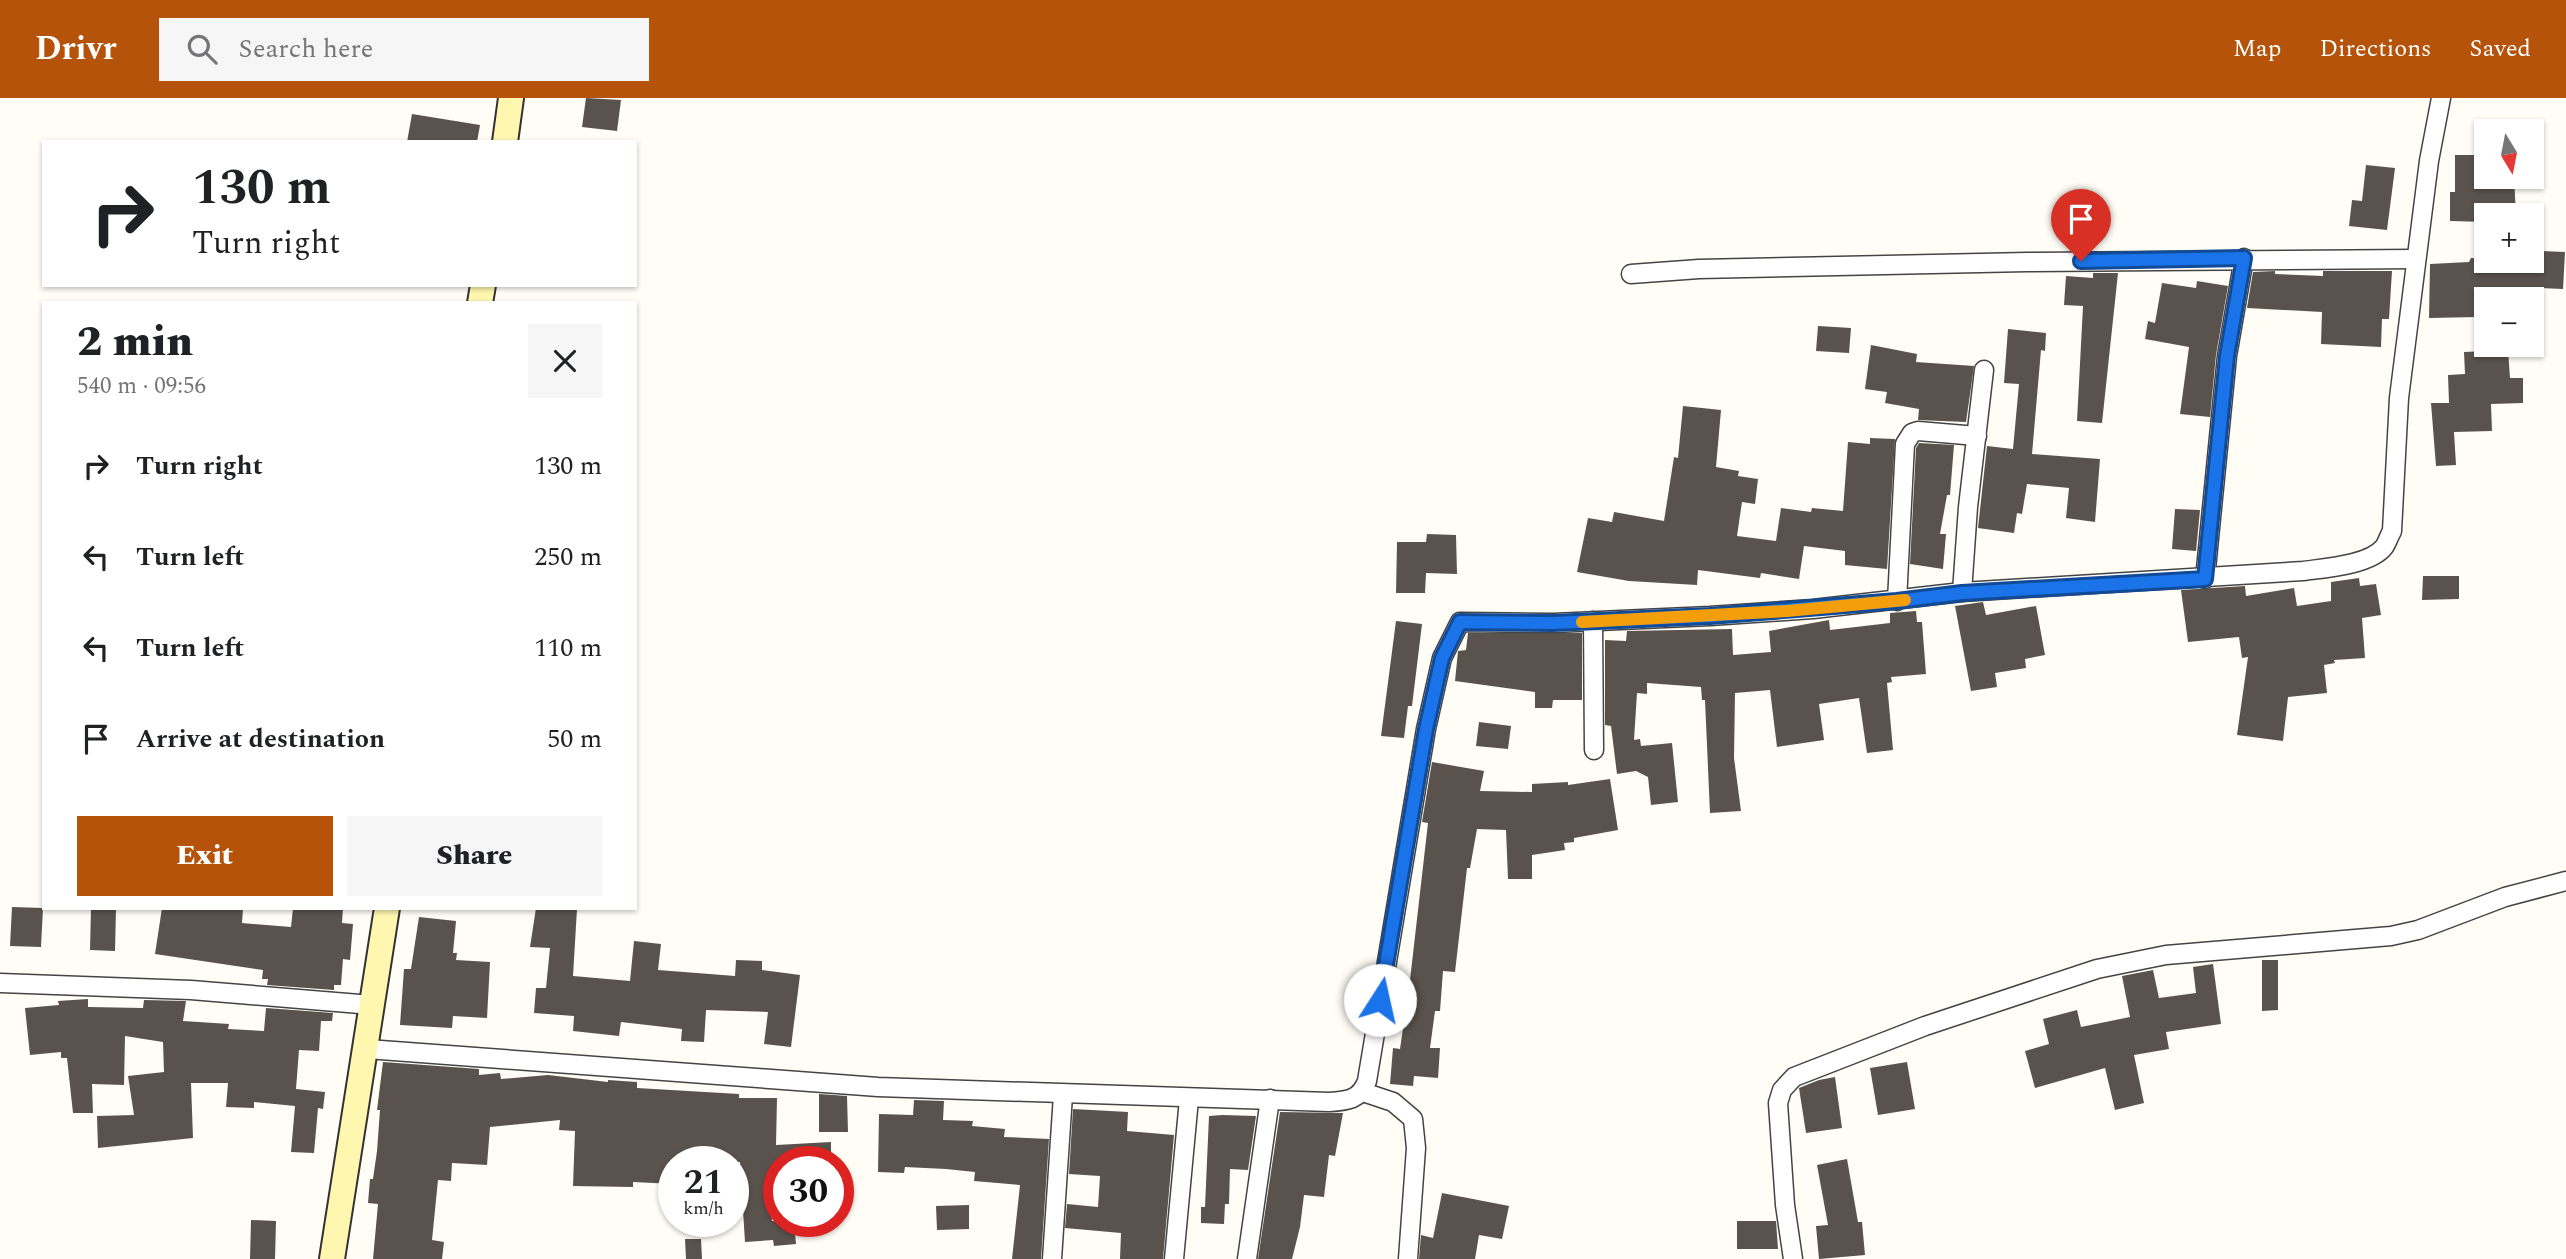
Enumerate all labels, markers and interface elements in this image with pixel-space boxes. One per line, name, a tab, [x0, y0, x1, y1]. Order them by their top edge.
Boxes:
search box	[159, 18, 649, 81]
text: Drivr	[35, 24, 117, 74]
text: Search here	[239, 29, 373, 69]
icon: search	[183, 30, 221, 68]
text: Map	[2233, 31, 2281, 67]
text: Directions	[2319, 31, 2431, 67]
text: Saved	[2469, 31, 2531, 67]
north arrow	[2474, 119, 2544, 189]
map controls	[2474, 119, 2544, 357]
text: 130 m	[192, 151, 331, 226]
icon: right	[77, 168, 168, 259]
pin	[2051, 189, 2111, 261]
icon: arrive	[2062, 200, 2100, 238]
button: +	[2474, 203, 2544, 273]
text: Turn right	[192, 219, 340, 268]
button: −	[2474, 287, 2544, 357]
text: 2 min	[77, 311, 193, 374]
button: close	[528, 324, 602, 398]
text: 540 m · 09:56	[77, 369, 206, 404]
text: Turn right	[136, 446, 263, 486]
text: 130 m	[534, 446, 602, 486]
icon: right	[77, 447, 115, 485]
text: Turn left	[136, 537, 244, 577]
text: 250 m	[534, 537, 602, 577]
icon: left	[77, 538, 115, 576]
text: Turn left	[136, 628, 244, 668]
text: 110 m	[534, 628, 602, 668]
icon: left	[77, 629, 115, 667]
text: Arrive at destination	[136, 719, 385, 759]
text: 50 m	[547, 719, 602, 759]
icon: arrive	[77, 720, 115, 758]
button: Exit	[77, 816, 333, 896]
button: Share	[347, 816, 602, 896]
position arrow	[1343, 963, 1417, 1037]
speed limit sign: 30	[763, 1146, 854, 1237]
text: 21	[684, 1156, 723, 1209]
text: km/h	[683, 1195, 724, 1222]

